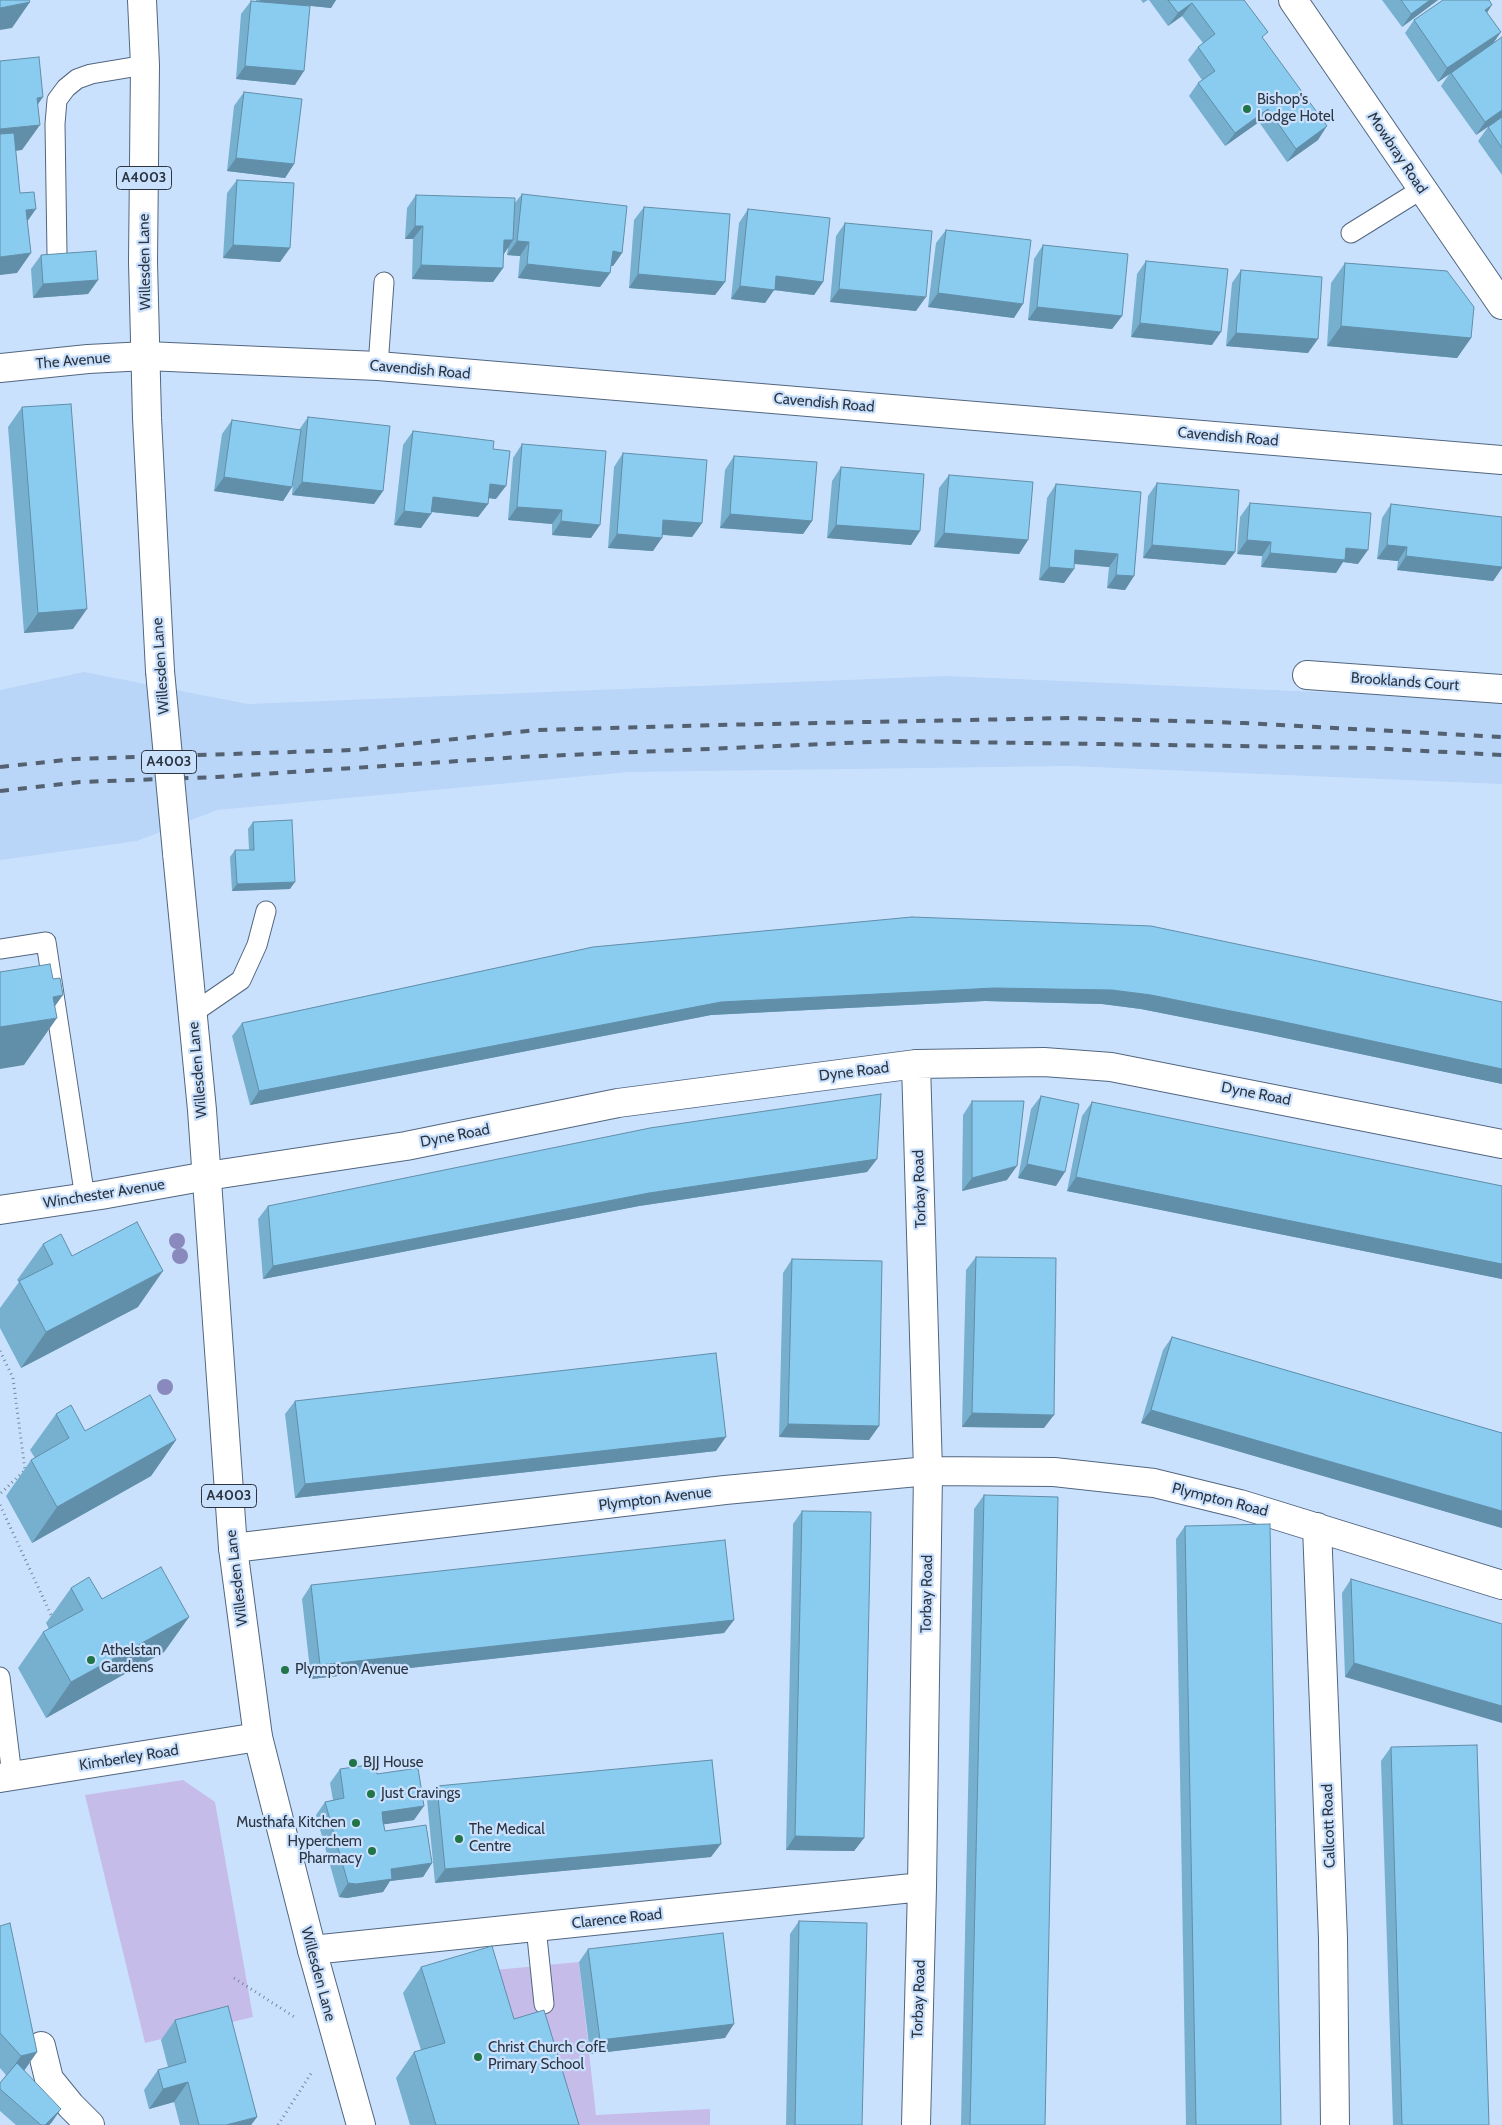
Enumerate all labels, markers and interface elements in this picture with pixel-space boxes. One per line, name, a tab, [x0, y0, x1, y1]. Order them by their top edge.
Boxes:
place label: Bishop's Lodge Hotel	[1257, 91, 1334, 126]
marker: Bishop's Lodge Hotel	[1241, 103, 1253, 115]
street label: Mowbray Road	[1363, 109, 1431, 197]
road number: A4003	[116, 167, 172, 190]
street label: Willesden Lane	[135, 213, 155, 311]
street label: The Avenue	[35, 349, 111, 373]
street label: Cavendish Road	[369, 357, 471, 383]
street label: Cavendish Road	[773, 390, 875, 416]
street label: Cavendish Road	[1177, 424, 1279, 450]
street label: Willesden Lane	[149, 617, 173, 715]
street label: Brooklands Court	[1350, 669, 1460, 695]
road number: A4003	[142, 750, 196, 774]
street label: Willesden Lane	[185, 1021, 211, 1119]
street label: Dyne Road	[818, 1059, 890, 1085]
street label: Dyne Road	[1220, 1078, 1292, 1110]
street label: Dyne Road	[419, 1120, 491, 1152]
street label: Torbay Road	[910, 1149, 930, 1229]
street label: Winchester Avenue	[42, 1176, 166, 1212]
street label: Plympton Road	[1170, 1479, 1270, 1521]
street label: Plympton Avenue	[598, 1483, 712, 1515]
road number: A4003	[202, 1484, 256, 1508]
street label: Willesden Lane	[222, 1529, 252, 1627]
street label: Torbay Road	[917, 1555, 937, 1633]
place label: Athelstan Gardens	[101, 1642, 161, 1677]
marker: Athelstan Gardens	[85, 1654, 97, 1666]
place label: Plympton Avenue	[295, 1661, 408, 1679]
marker: Plympton Avenue	[279, 1664, 291, 1676]
street label: Kimberley Road	[78, 1741, 180, 1775]
place label: BJJ House	[363, 1754, 423, 1772]
marker: BJJ House	[347, 1757, 359, 1769]
street label: Callcott Road	[1319, 1784, 1339, 1868]
place label: Just Cravings	[381, 1785, 460, 1803]
marker: Just Cravings	[365, 1788, 377, 1800]
place label: Musthafa Kitchen	[236, 1814, 346, 1832]
marker: Musthafa Kitchen	[350, 1817, 362, 1829]
place label: The Medical Centre	[469, 1821, 545, 1856]
place label: Hyperchem Pharmacy	[288, 1833, 362, 1868]
marker: The Medical Centre	[453, 1833, 465, 1845]
marker: Hyperchem Pharmacy	[366, 1845, 378, 1857]
street label: Clarence Road	[571, 1905, 663, 1933]
street label: Willesden Lane	[297, 1925, 339, 2023]
street label: Torbay Road	[909, 1959, 929, 2039]
place label: Christ Church CofE Primary School	[488, 2039, 606, 2074]
marker: Christ Church CofE Primary School	[472, 2051, 484, 2063]

